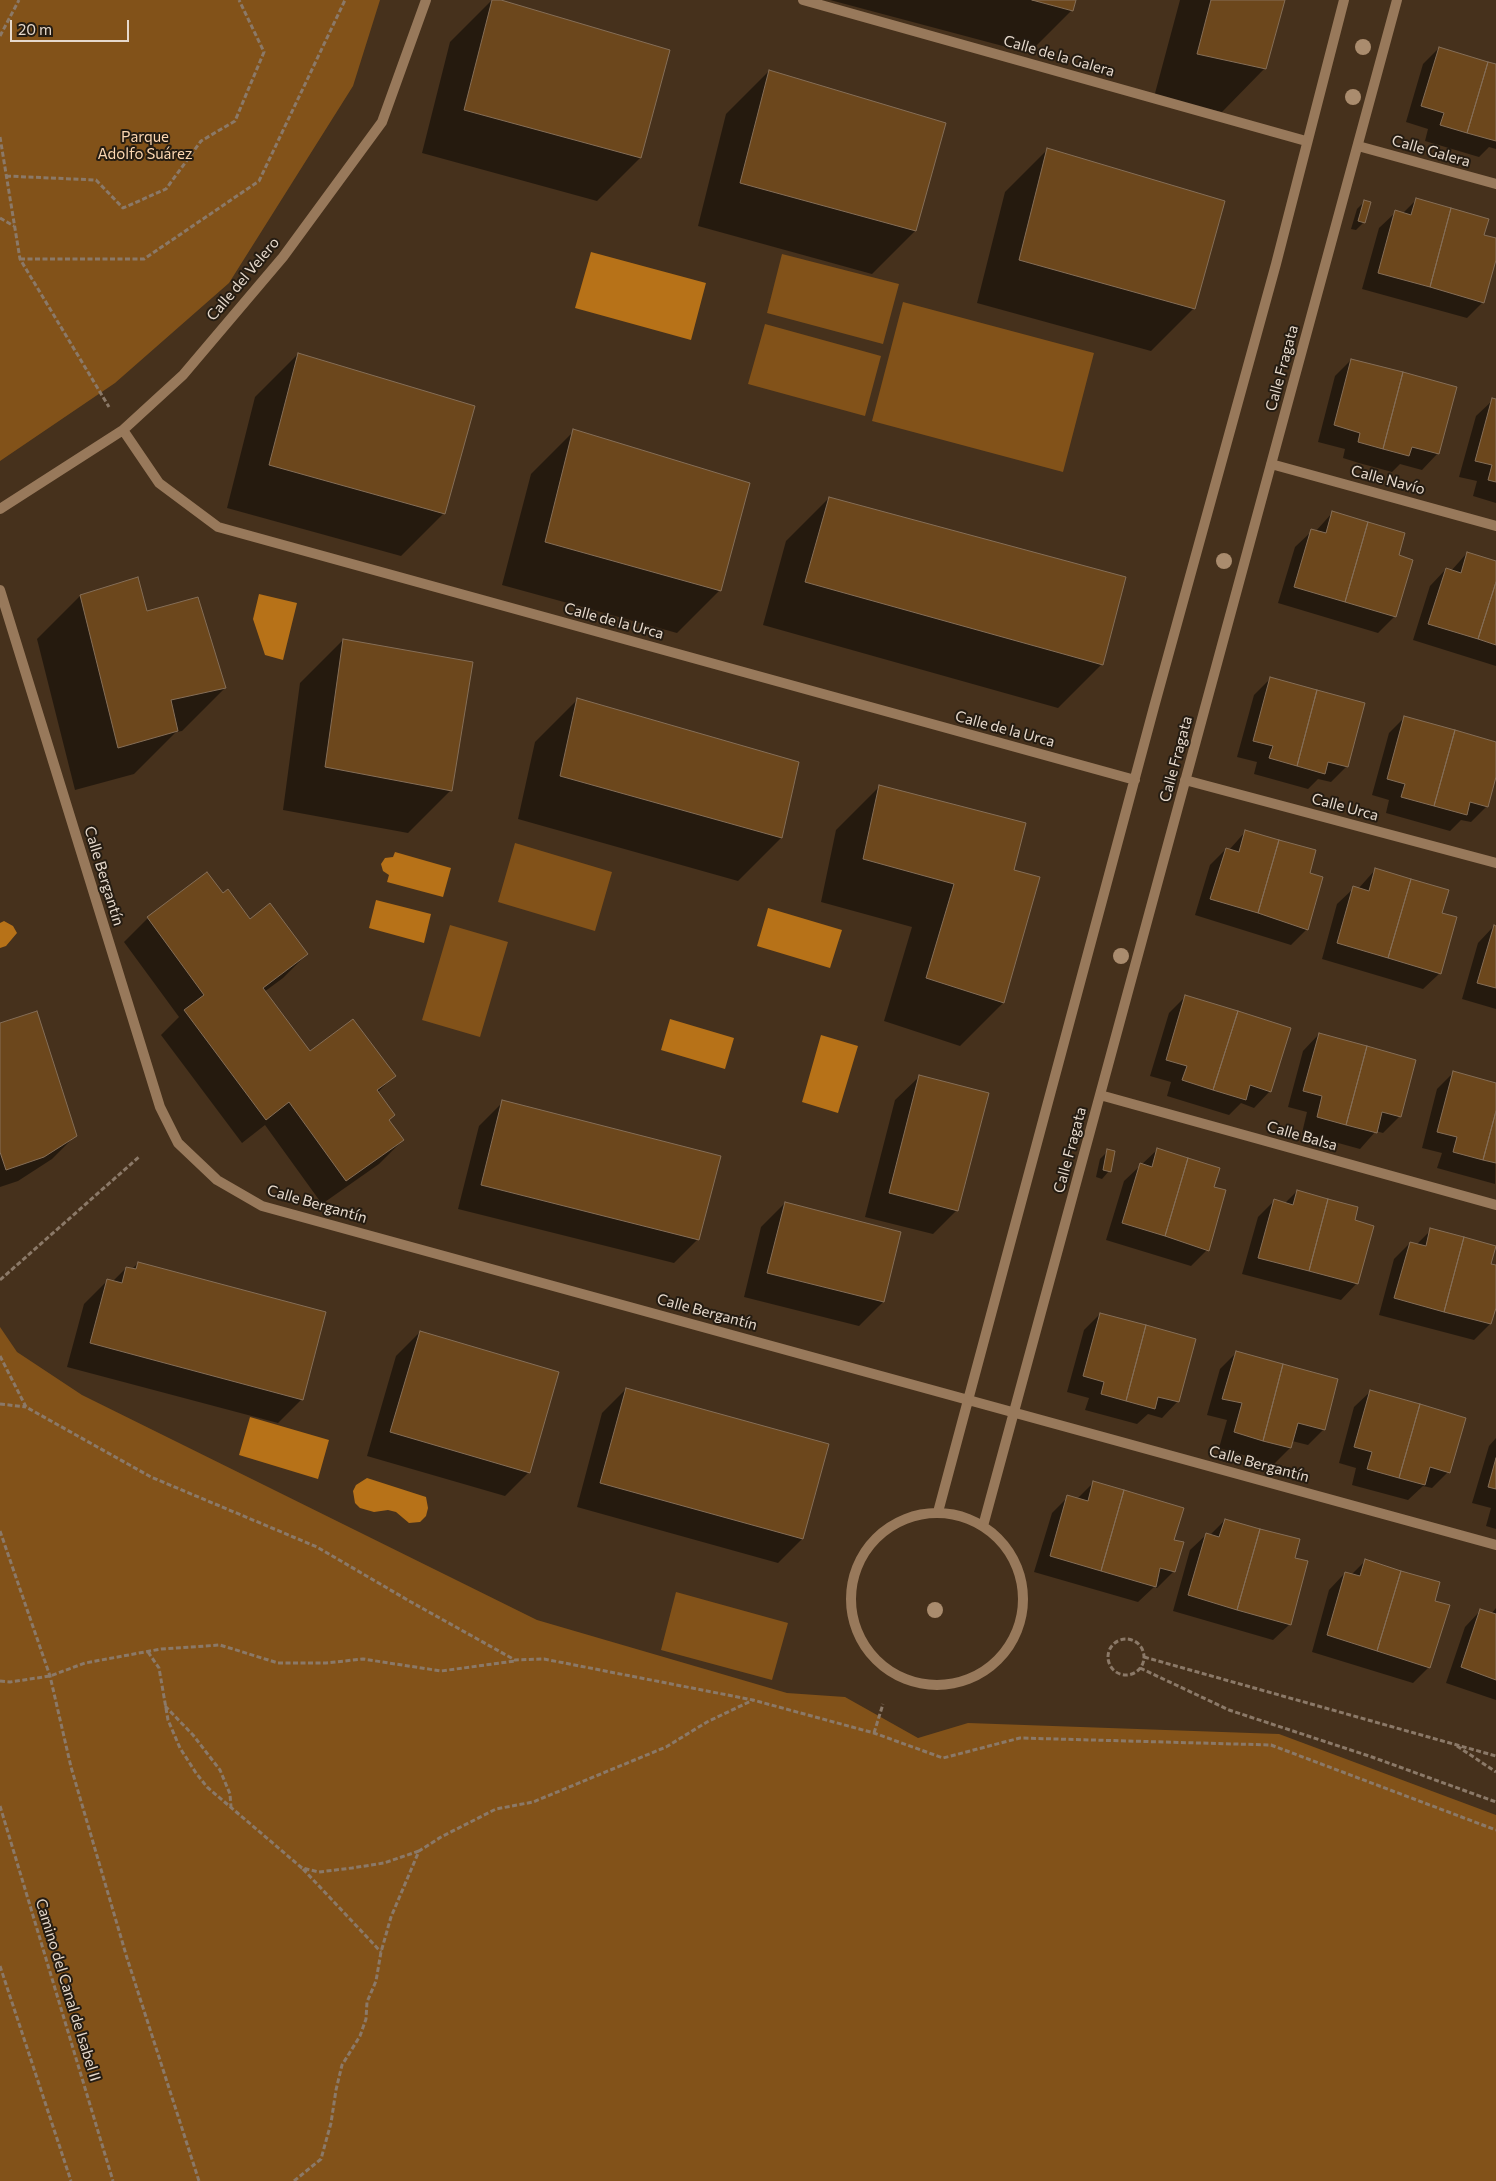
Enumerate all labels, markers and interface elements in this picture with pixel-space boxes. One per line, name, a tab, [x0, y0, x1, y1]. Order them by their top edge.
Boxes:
scale bar	[12, 10, 131, 42]
text: 20 m	[18, 20, 52, 38]
street label: Calle de la Galera	[1001, 32, 1117, 80]
park label: Parque Adolfo Suárez	[98, 128, 192, 163]
street label: Calle Galera	[1390, 131, 1472, 171]
street label: Calle del Velero	[203, 234, 283, 324]
street label: Calle Fragata	[1262, 323, 1302, 413]
street label: Calle Navío	[1349, 461, 1427, 499]
street label: Calle de la Urca	[562, 599, 666, 643]
street label: Calle de la Urca	[953, 707, 1057, 751]
street label: Calle Fragata	[1156, 714, 1196, 804]
street label: Calle Urca	[1310, 789, 1380, 825]
street label: Calle Bergantín	[80, 824, 128, 928]
street label: Calle Fragata	[1050, 1105, 1090, 1195]
street label: Calle Balsa	[1265, 1117, 1339, 1155]
street label: Calle Bergantín	[265, 1181, 369, 1227]
street label: Calle Bergantín	[655, 1290, 759, 1334]
street label: Calle Bergantín	[1207, 1442, 1311, 1486]
street label: Camino del Canal de Isabel II	[32, 1896, 104, 2084]

